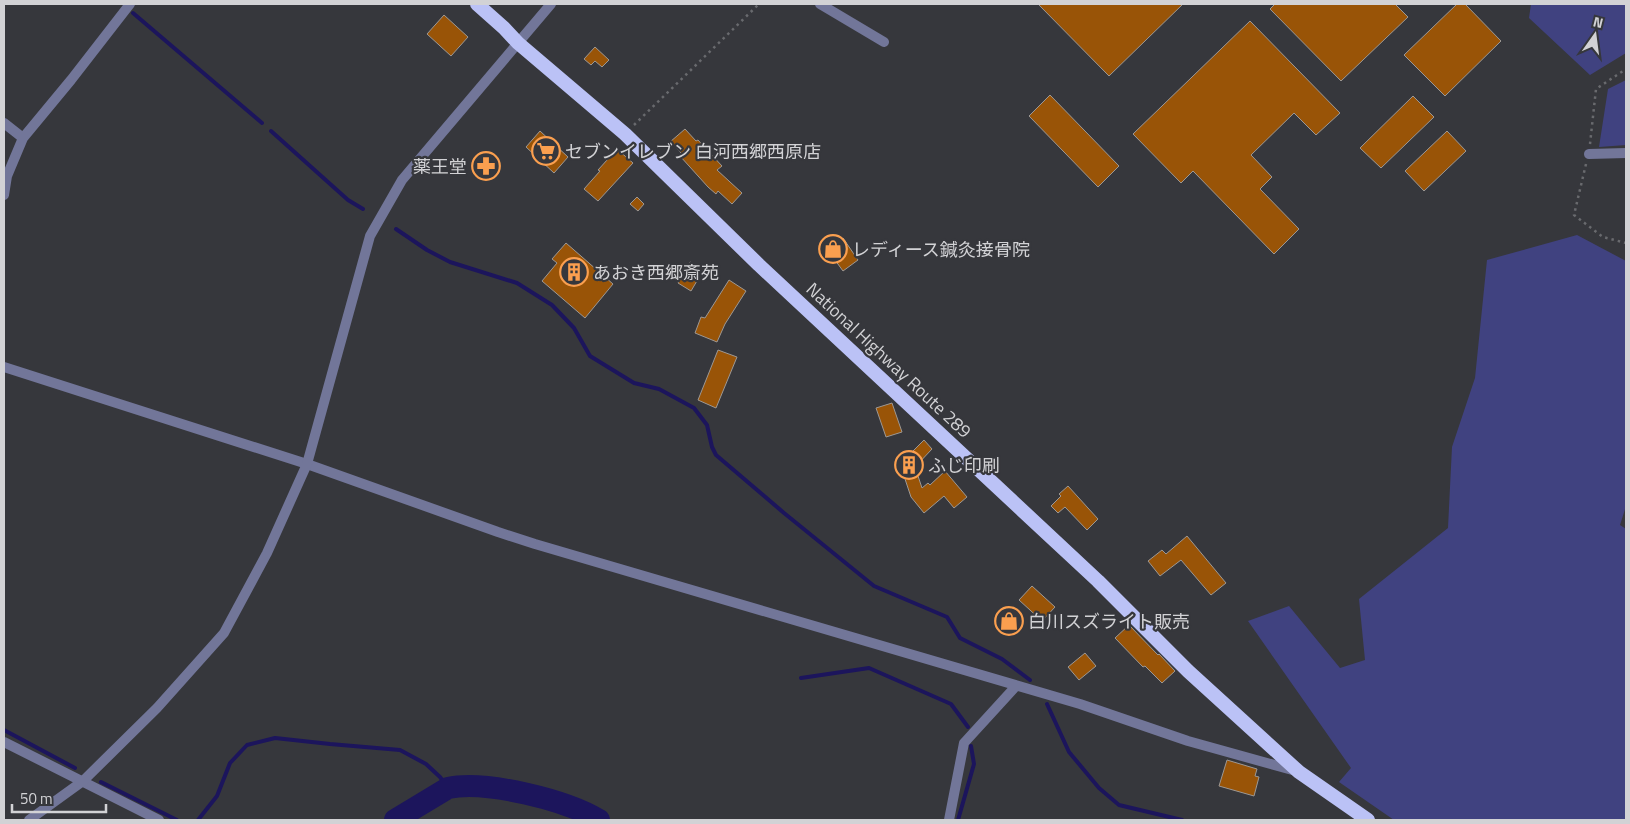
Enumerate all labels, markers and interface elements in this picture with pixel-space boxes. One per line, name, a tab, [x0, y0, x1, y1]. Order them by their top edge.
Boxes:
north arrow	[1570, 10, 1620, 60]
text: N	[1591, 11, 1606, 33]
supermarket icon: セブンイレブン 白河西郷西原店	[531, 136, 561, 166]
place label: セブンイレブン 白河西郷西原店	[565, 138, 821, 165]
pharmacy icon: 薬王堂	[471, 151, 501, 181]
place label: 薬王堂	[413, 153, 467, 180]
shop icon: レディース鍼灸接骨院	[818, 234, 848, 264]
place label: レディース鍼灸接骨院	[852, 236, 1030, 263]
building icon: あおき西郷斎苑	[559, 257, 589, 287]
place label: あおき西郷斎苑	[593, 259, 719, 286]
street label: National Highway Route 289	[800, 276, 978, 444]
building icon: ふじ印刷	[894, 450, 924, 480]
place label: ふじ印刷	[928, 452, 1000, 479]
shop icon: 白川スズライト販売	[994, 606, 1024, 636]
place label: 白川スズライト販売	[1028, 608, 1190, 635]
scale bar	[12, 782, 106, 814]
text: 50 m	[20, 787, 53, 810]

